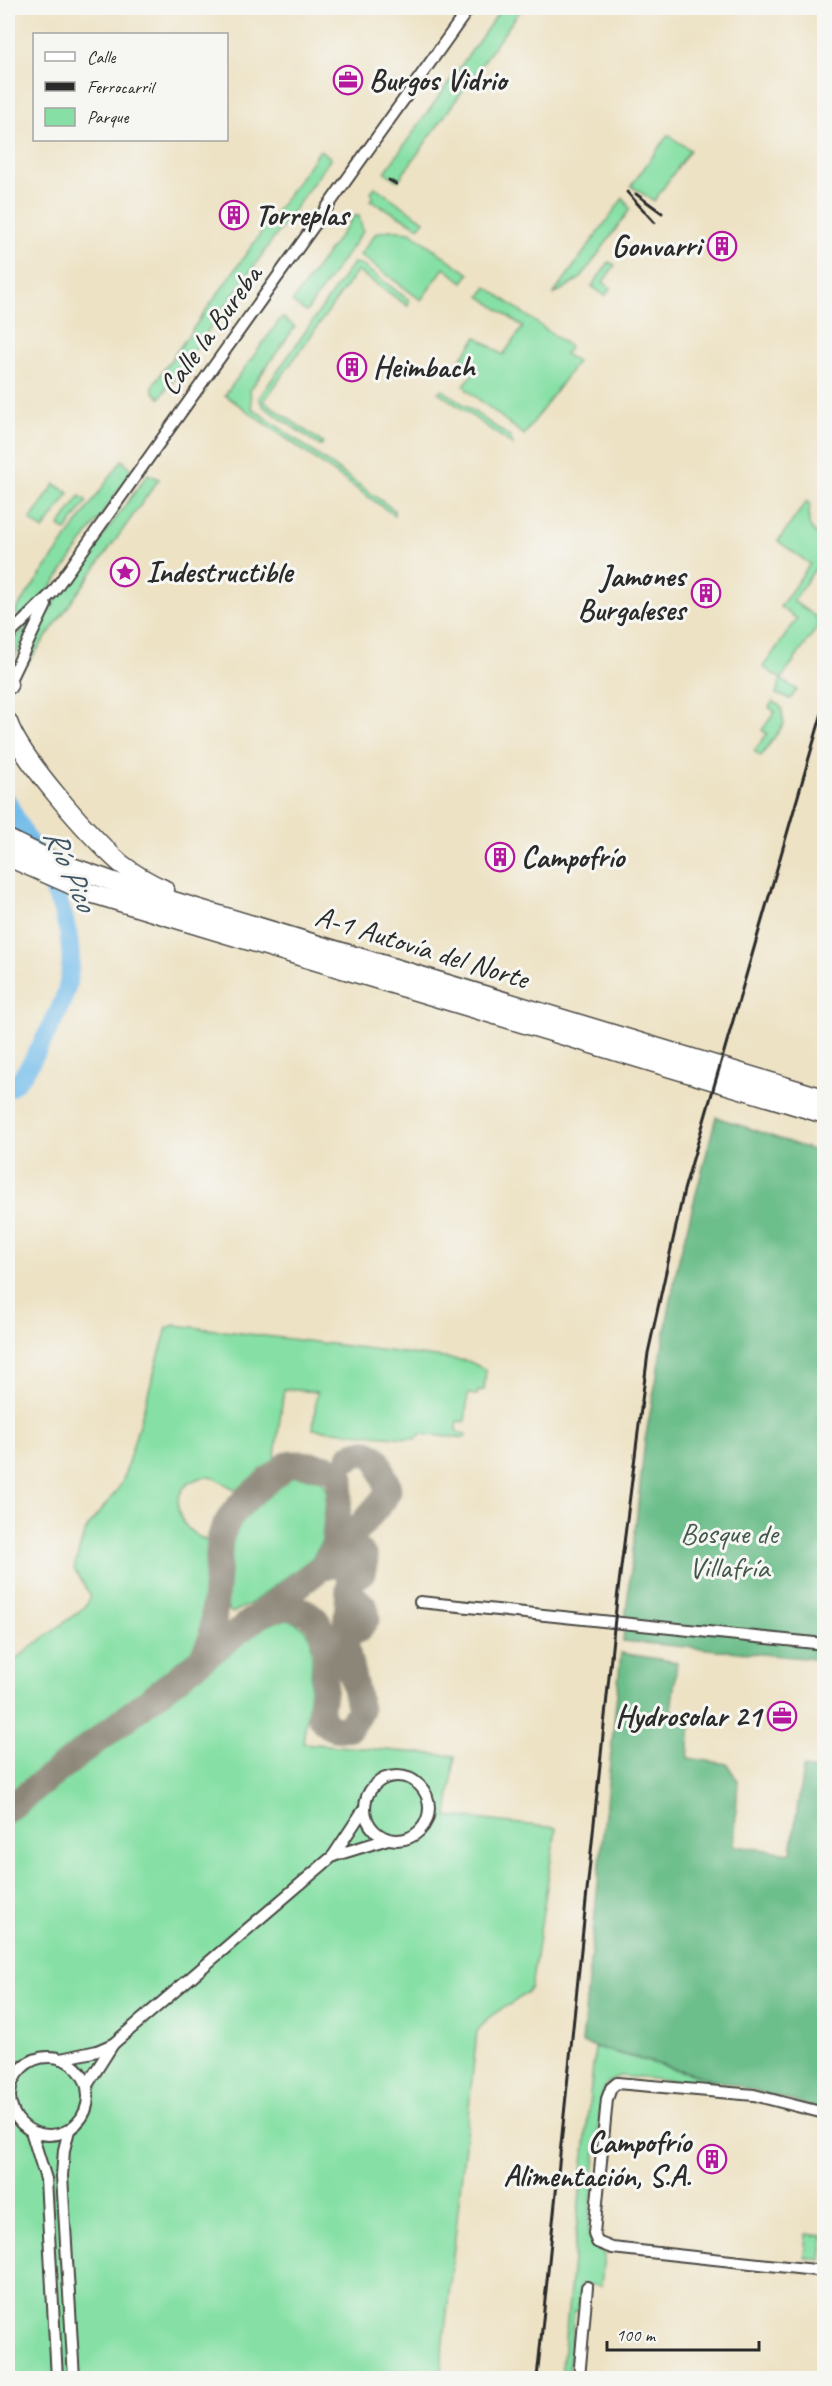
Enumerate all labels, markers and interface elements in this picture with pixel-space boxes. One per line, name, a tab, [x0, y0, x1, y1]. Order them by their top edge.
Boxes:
legend	[33, 33, 228, 141]
text: Calle	[87, 46, 116, 68]
place label: Burgos Vidrio	[369, 61, 509, 99]
office icon: Burgos Vidrio	[332, 64, 364, 96]
text: Ferrocarril	[87, 76, 156, 98]
text: Parque	[87, 106, 129, 128]
place label: Torreplas	[255, 196, 352, 234]
building icon: Torreplas	[218, 199, 250, 231]
place label: Gonvarri	[612, 227, 705, 265]
building icon: Gonvarri	[706, 230, 738, 262]
street label: Calle la Bureba	[150, 255, 272, 403]
place label: Heimbach	[373, 348, 477, 386]
building icon: Heimbach	[336, 351, 368, 383]
place label: Indestructible	[146, 553, 295, 591]
place icon: Indestructible	[109, 556, 141, 588]
place label: Jamones Burgaleses	[578, 557, 688, 629]
building icon: Jamones Burgaleses	[690, 577, 722, 609]
water label: Río Pico	[34, 822, 108, 920]
place label: Campofrío	[521, 838, 626, 876]
building icon: Campofrío	[484, 841, 516, 873]
street label: A-1 Autovía del Norte	[311, 897, 535, 998]
park label: Bosque de Villafría	[680, 1514, 780, 1586]
place label: Hydrosolar 21	[615, 1697, 764, 1735]
office icon: Hydrosolar 21	[766, 1700, 798, 1732]
place label: Campofrío Alimentación, S.A.	[504, 2123, 693, 2195]
building icon: Campofrío Alimentación, S.A.	[696, 2143, 728, 2175]
scale bar	[607, 2314, 758, 2352]
text: 100 m	[616, 2324, 657, 2346]

